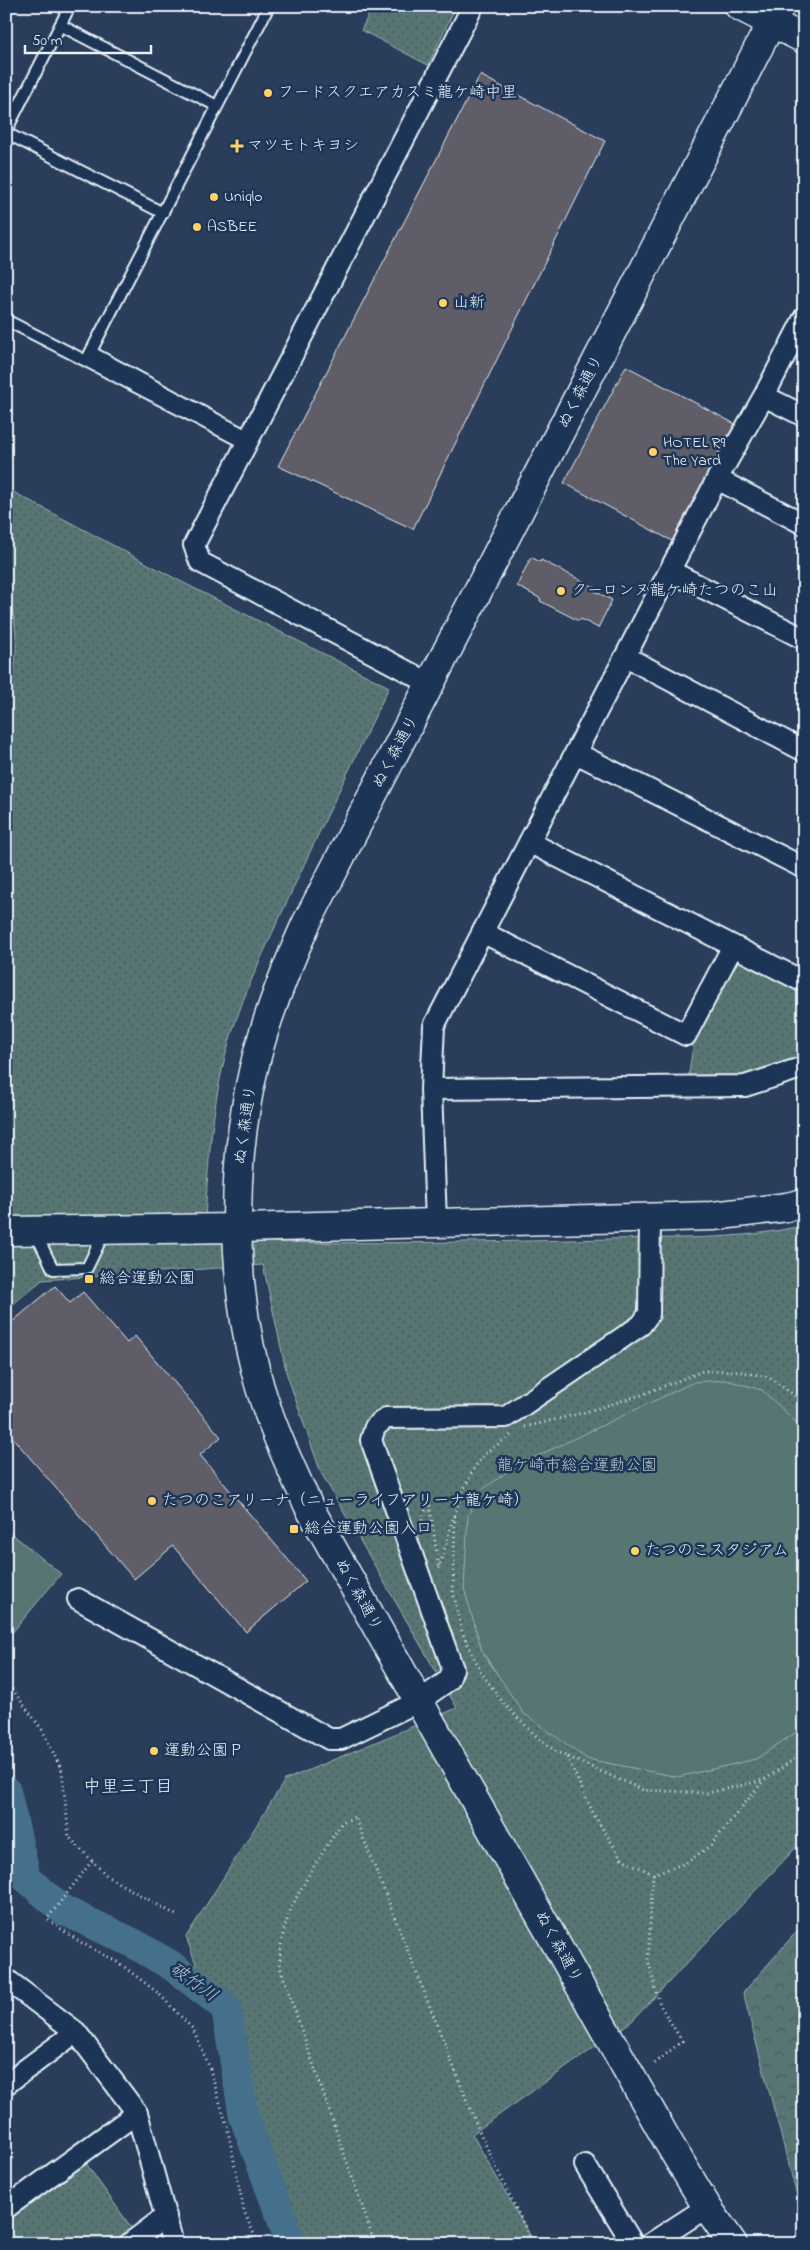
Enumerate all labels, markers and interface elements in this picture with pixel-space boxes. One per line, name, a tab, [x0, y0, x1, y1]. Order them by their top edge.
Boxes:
scale bar	[25, 22, 151, 54]
text: 50 m	[32, 30, 63, 52]
place label: フードスクエアカスミ龍ケ崎中里	[278, 81, 517, 105]
marker: フードスクエアカスミ龍ケ崎中里	[262, 87, 274, 99]
place label: マツモトキヨシ	[247, 134, 359, 158]
marker: マツモトキヨシ	[231, 140, 243, 152]
place label: Uniqlo	[224, 185, 263, 209]
marker: Uniqlo	[208, 191, 220, 203]
place label: ASBEE	[207, 215, 257, 239]
marker: ASBEE	[191, 221, 203, 233]
place label: 山新	[453, 291, 485, 315]
marker: 山新	[437, 297, 449, 309]
street label: ぬく森通り	[552, 351, 610, 433]
place label: HOTEL R9 The Yard	[663, 431, 725, 473]
marker: HOTEL R9 The Yard	[647, 446, 659, 458]
place label: クーロンヌ龍ケ崎たつのこ山	[571, 579, 778, 603]
marker: クーロンヌ龍ケ崎たつのこ山	[555, 585, 567, 597]
street label: ぬく森通り	[367, 711, 425, 793]
street label: ぬく森通り	[229, 1084, 263, 1166]
place label: 総合運動公園	[99, 1267, 195, 1291]
marker: 総合運動公園	[83, 1273, 95, 1285]
park label: 龍ケ崎市総合運動公園	[497, 1454, 657, 1478]
place label: たつのこアリーナ（ニューライフアリーナ龍ケ崎）	[162, 1489, 529, 1513]
marker: たつのこアリーナ（ニューライフアリーナ龍ケ崎）	[146, 1495, 158, 1507]
place label: 総合運動公園入口	[304, 1517, 432, 1541]
marker: 総合運動公園入口	[288, 1523, 300, 1535]
place label: たつのこスタジアム	[645, 1539, 789, 1563]
marker: たつのこスタジアム	[629, 1545, 641, 1557]
street label: ぬく森通り	[328, 1554, 388, 1636]
place label: 運動公園Ｐ	[164, 1739, 244, 1763]
marker: 運動公園Ｐ	[148, 1745, 160, 1757]
district label: 中里三丁目	[83, 1775, 173, 1801]
street label: ぬく森通り	[528, 1906, 588, 1988]
water label: 破竹川	[164, 1957, 222, 2009]

